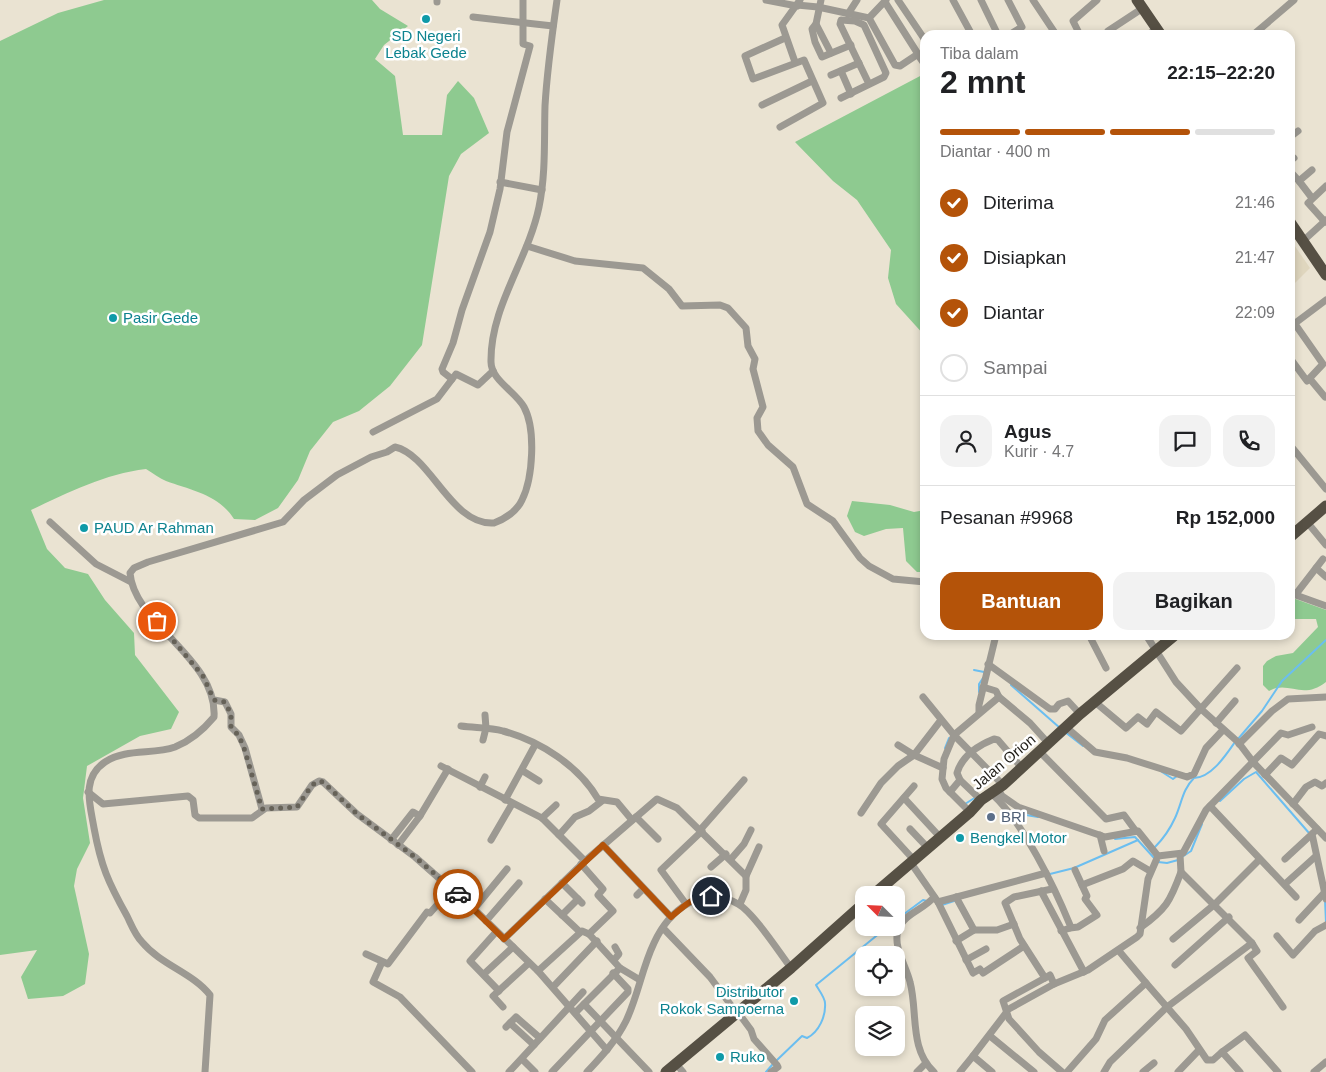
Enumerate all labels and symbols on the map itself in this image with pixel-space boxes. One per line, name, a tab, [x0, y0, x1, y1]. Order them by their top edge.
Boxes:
marker: SD Negeri Lebak Gede	[420, 13, 432, 25]
place label: SD Negeri Lebak Gede	[385, 27, 467, 61]
place label: Pasir Gede	[123, 309, 198, 326]
marker: Pasir Gede	[107, 312, 119, 324]
place label: PAUD Ar Rahman	[94, 519, 214, 536]
marker: PAUD Ar Rahman	[78, 522, 90, 534]
pin	[136, 600, 178, 642]
street label: Jalan Orion	[969, 730, 1039, 793]
place label: BRI	[1001, 808, 1026, 825]
marker: BRI	[985, 811, 997, 823]
place label: Bengkel Motor	[970, 829, 1067, 846]
marker: Bengkel Motor	[954, 832, 966, 844]
courier	[433, 869, 483, 919]
pin	[690, 875, 732, 917]
north arrow	[855, 886, 905, 936]
place label: Distributor Rokok Sampoerna	[660, 983, 785, 1017]
marker: Distributor Rokok Sampoerna	[788, 995, 800, 1007]
place label: Ruko	[730, 1048, 765, 1065]
marker: Ruko	[714, 1051, 726, 1063]

